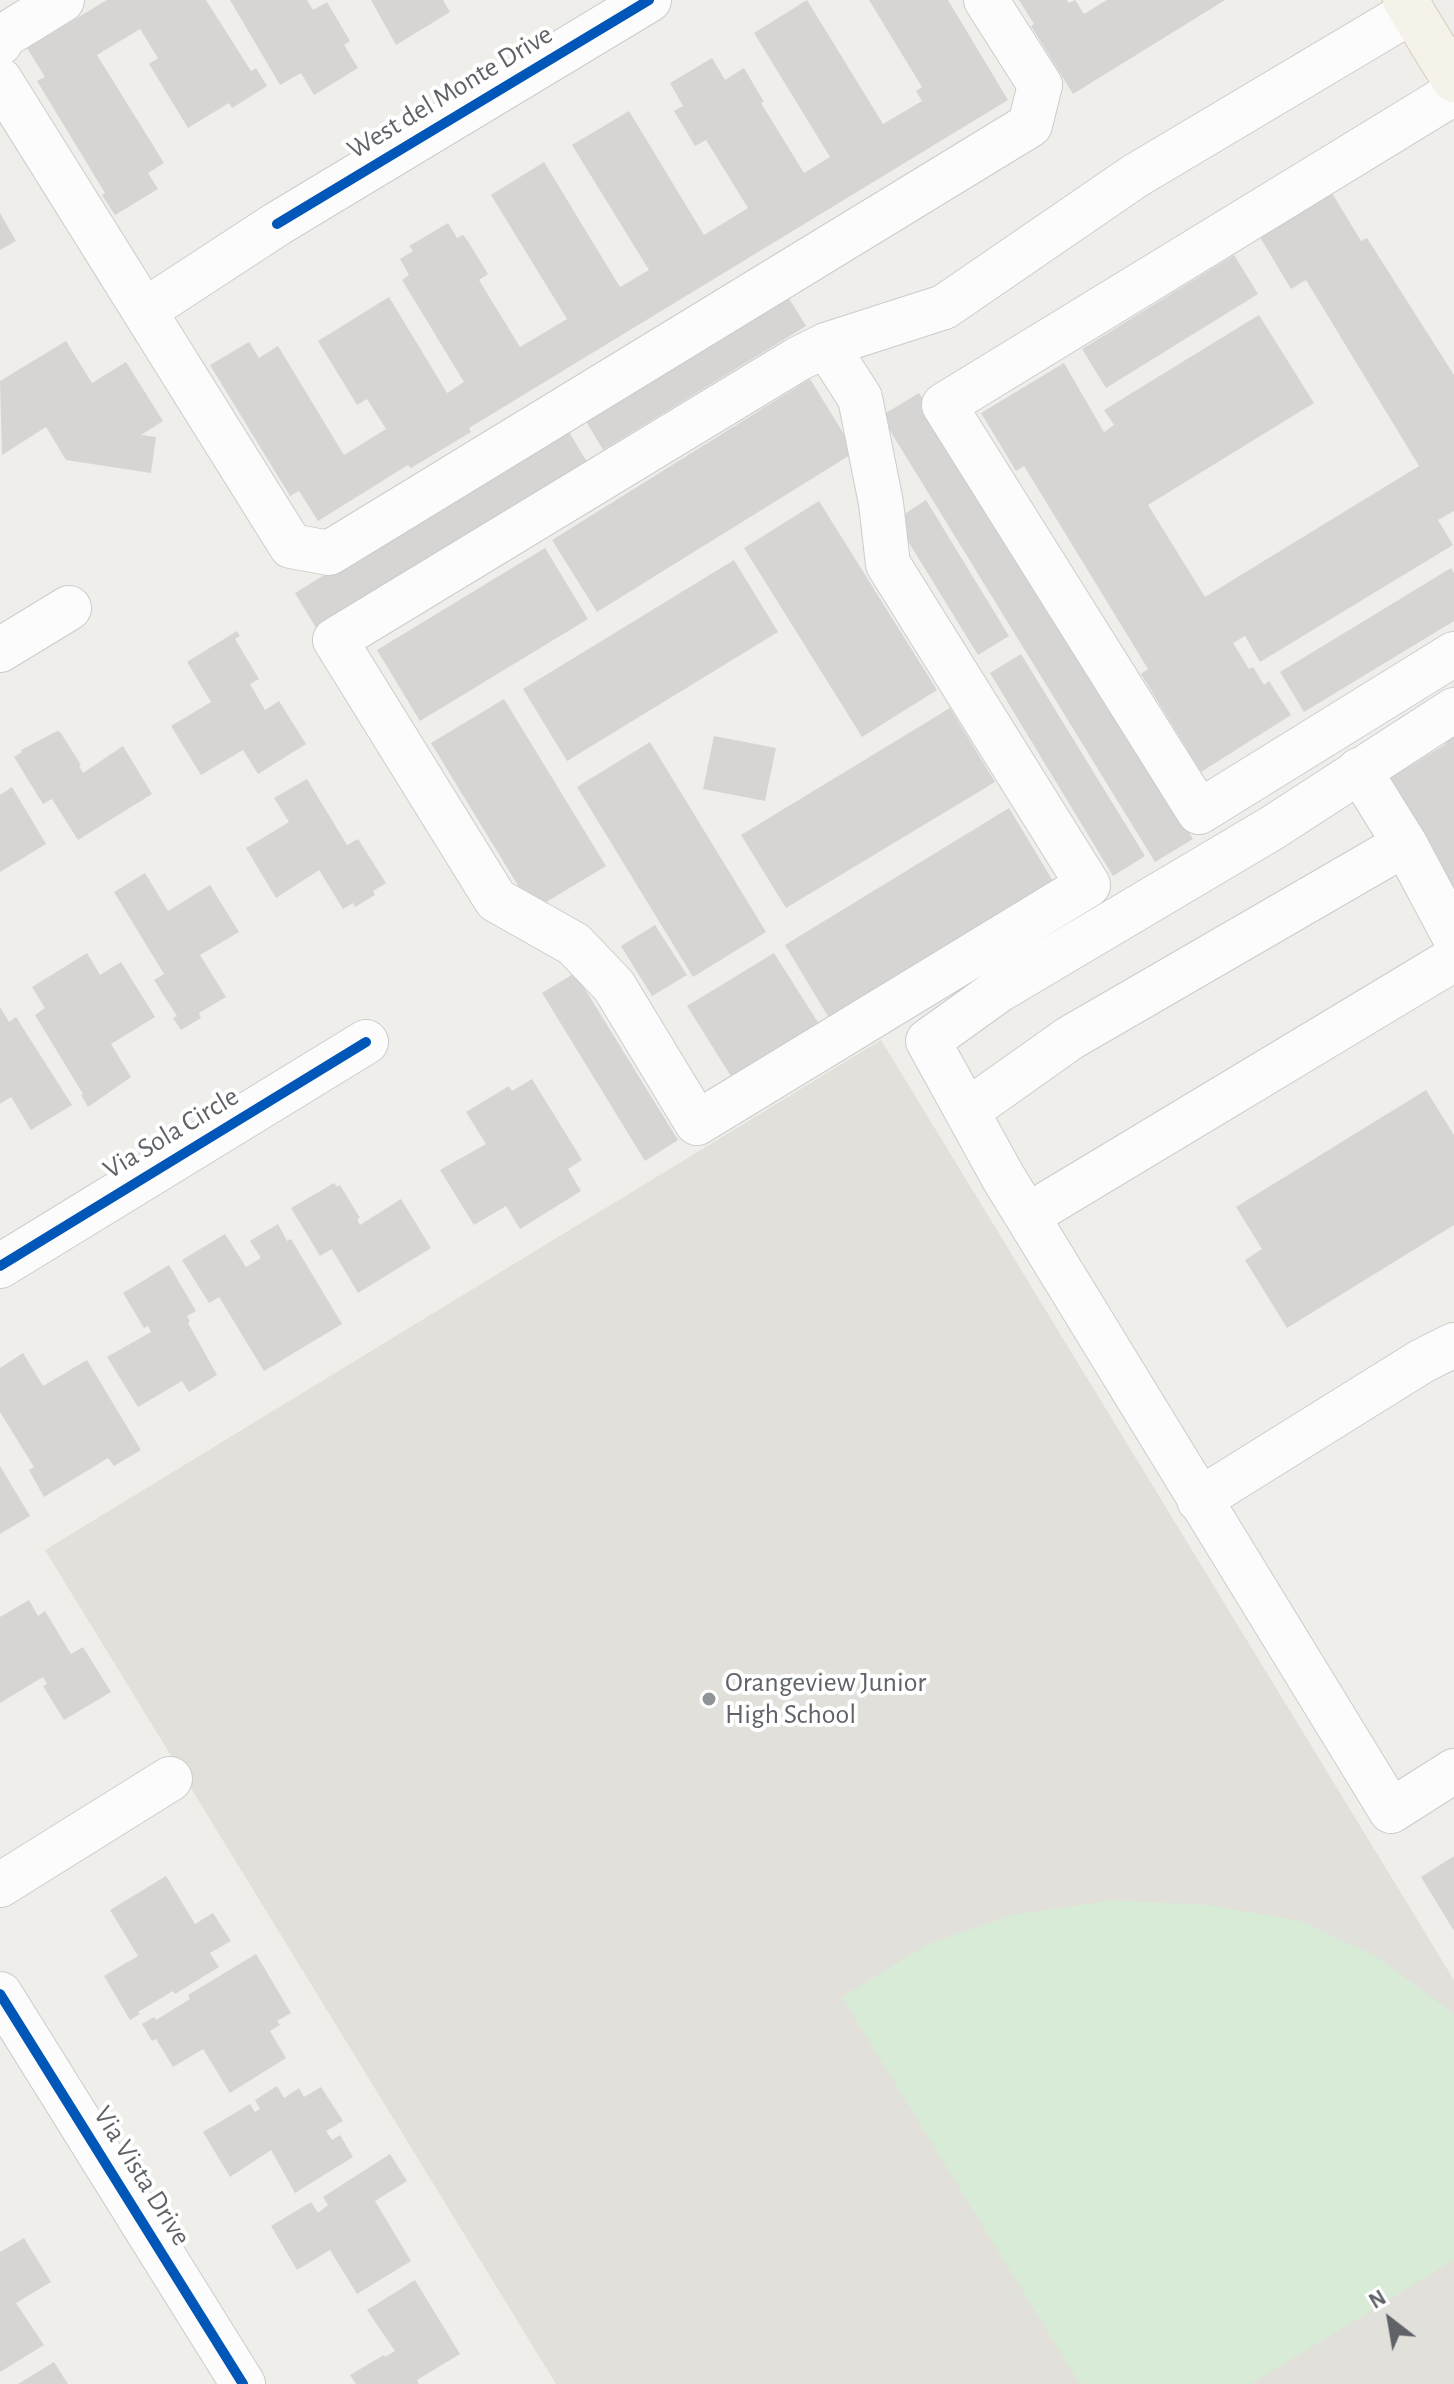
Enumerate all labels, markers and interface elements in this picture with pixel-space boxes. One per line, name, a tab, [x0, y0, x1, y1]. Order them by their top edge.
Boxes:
street label: West del Monte Drive	[341, 18, 559, 166]
street label: Via Sola Circle	[97, 1079, 245, 1187]
place label: Orangeview Junior High School	[725, 1666, 926, 1732]
marker: Orangeview Junior High School	[700, 1690, 718, 1708]
street label: Via Vista Drive	[86, 2100, 198, 2252]
north arrow	[1350, 2280, 1430, 2360]
text: N	[1365, 2286, 1390, 2313]

